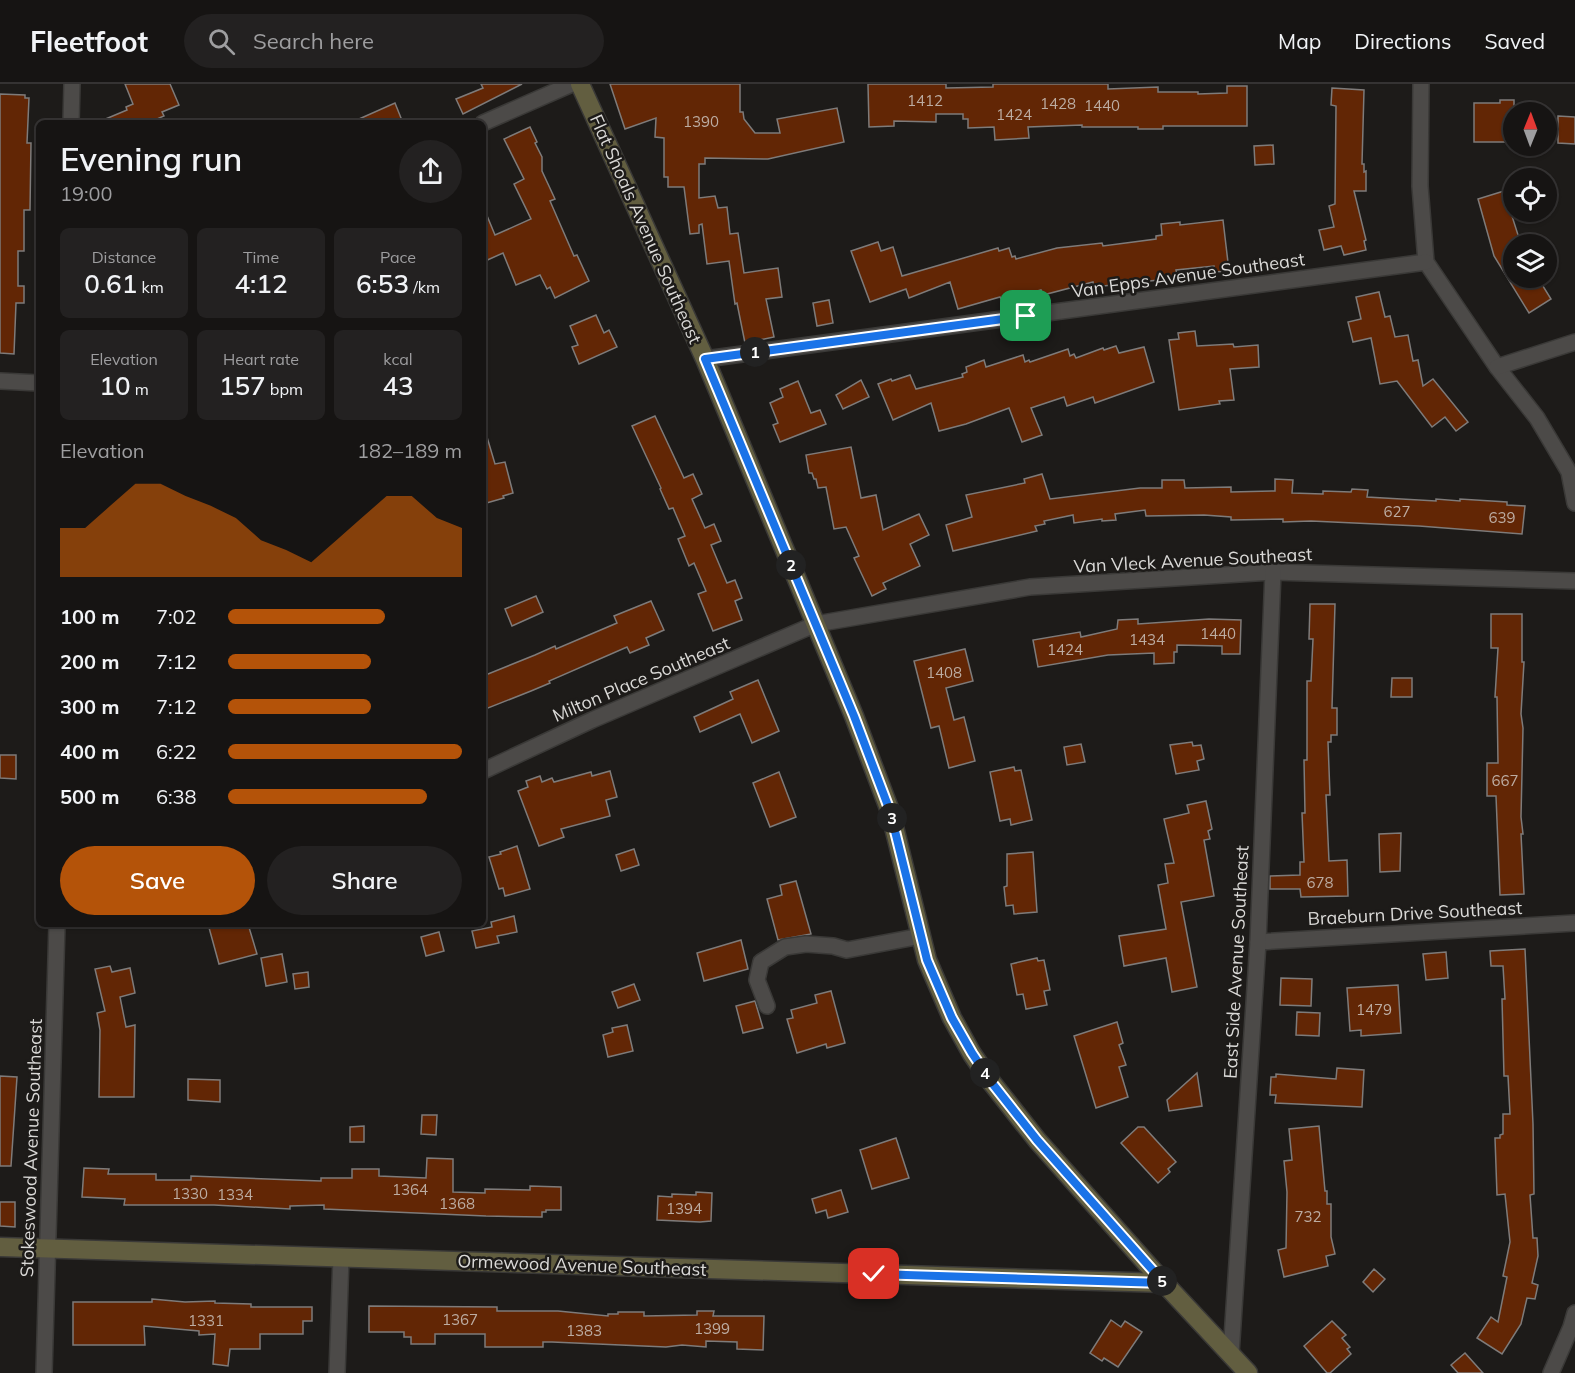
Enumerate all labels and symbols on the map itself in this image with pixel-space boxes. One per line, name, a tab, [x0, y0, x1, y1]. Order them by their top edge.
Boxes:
house number: 1412	[907, 91, 943, 110]
house number: 1428	[1040, 94, 1076, 113]
house number: 1440	[1084, 96, 1120, 115]
north arrow	[1503, 102, 1557, 156]
house number: 1424	[996, 105, 1032, 124]
street label: Flat Shoals Avenue Southeast	[585, 111, 707, 347]
house number: 1390	[683, 112, 719, 131]
street label: Van Epps Avenue Southeast	[1070, 247, 1306, 303]
pin	[1000, 290, 1051, 341]
pin: 1	[740, 337, 770, 367]
house number: 627	[1383, 502, 1411, 521]
house number: 639	[1488, 508, 1516, 527]
street label: Van Vleck Avenue Southeast	[1073, 542, 1313, 578]
pin: 2	[776, 550, 806, 580]
house number: 1440	[1200, 624, 1236, 643]
house number: 1434	[1129, 630, 1165, 649]
street label: Milton Place Southeast	[549, 631, 733, 727]
house number: 1424	[1047, 640, 1083, 659]
house number: 1408	[926, 663, 962, 682]
house number: 667	[1491, 771, 1519, 790]
pin: 3	[877, 803, 907, 833]
street label: East Side Avenue Southeast	[1218, 845, 1254, 1079]
house number: 678	[1306, 873, 1334, 892]
street label: Braeburn Drive Southeast	[1307, 896, 1523, 930]
house number: 1479	[1356, 1000, 1392, 1019]
street label: Stokeswood Avenue Southeast	[15, 1018, 47, 1278]
pin: 4	[970, 1058, 1000, 1088]
house number: 1364	[392, 1180, 428, 1199]
house number: 1330	[172, 1184, 208, 1203]
house number: 1334	[217, 1185, 253, 1204]
house number: 1368	[439, 1194, 475, 1213]
house number: 1394	[666, 1199, 702, 1218]
house number: 732	[1294, 1207, 1322, 1226]
pin	[848, 1248, 899, 1299]
street label: Ormewood Avenue Southeast	[457, 1249, 707, 1281]
pin: 5	[1147, 1266, 1177, 1296]
house number: 1367	[442, 1310, 478, 1329]
house number: 1331	[188, 1311, 224, 1330]
house number: 1399	[694, 1319, 730, 1338]
house number: 1383	[566, 1321, 602, 1340]

